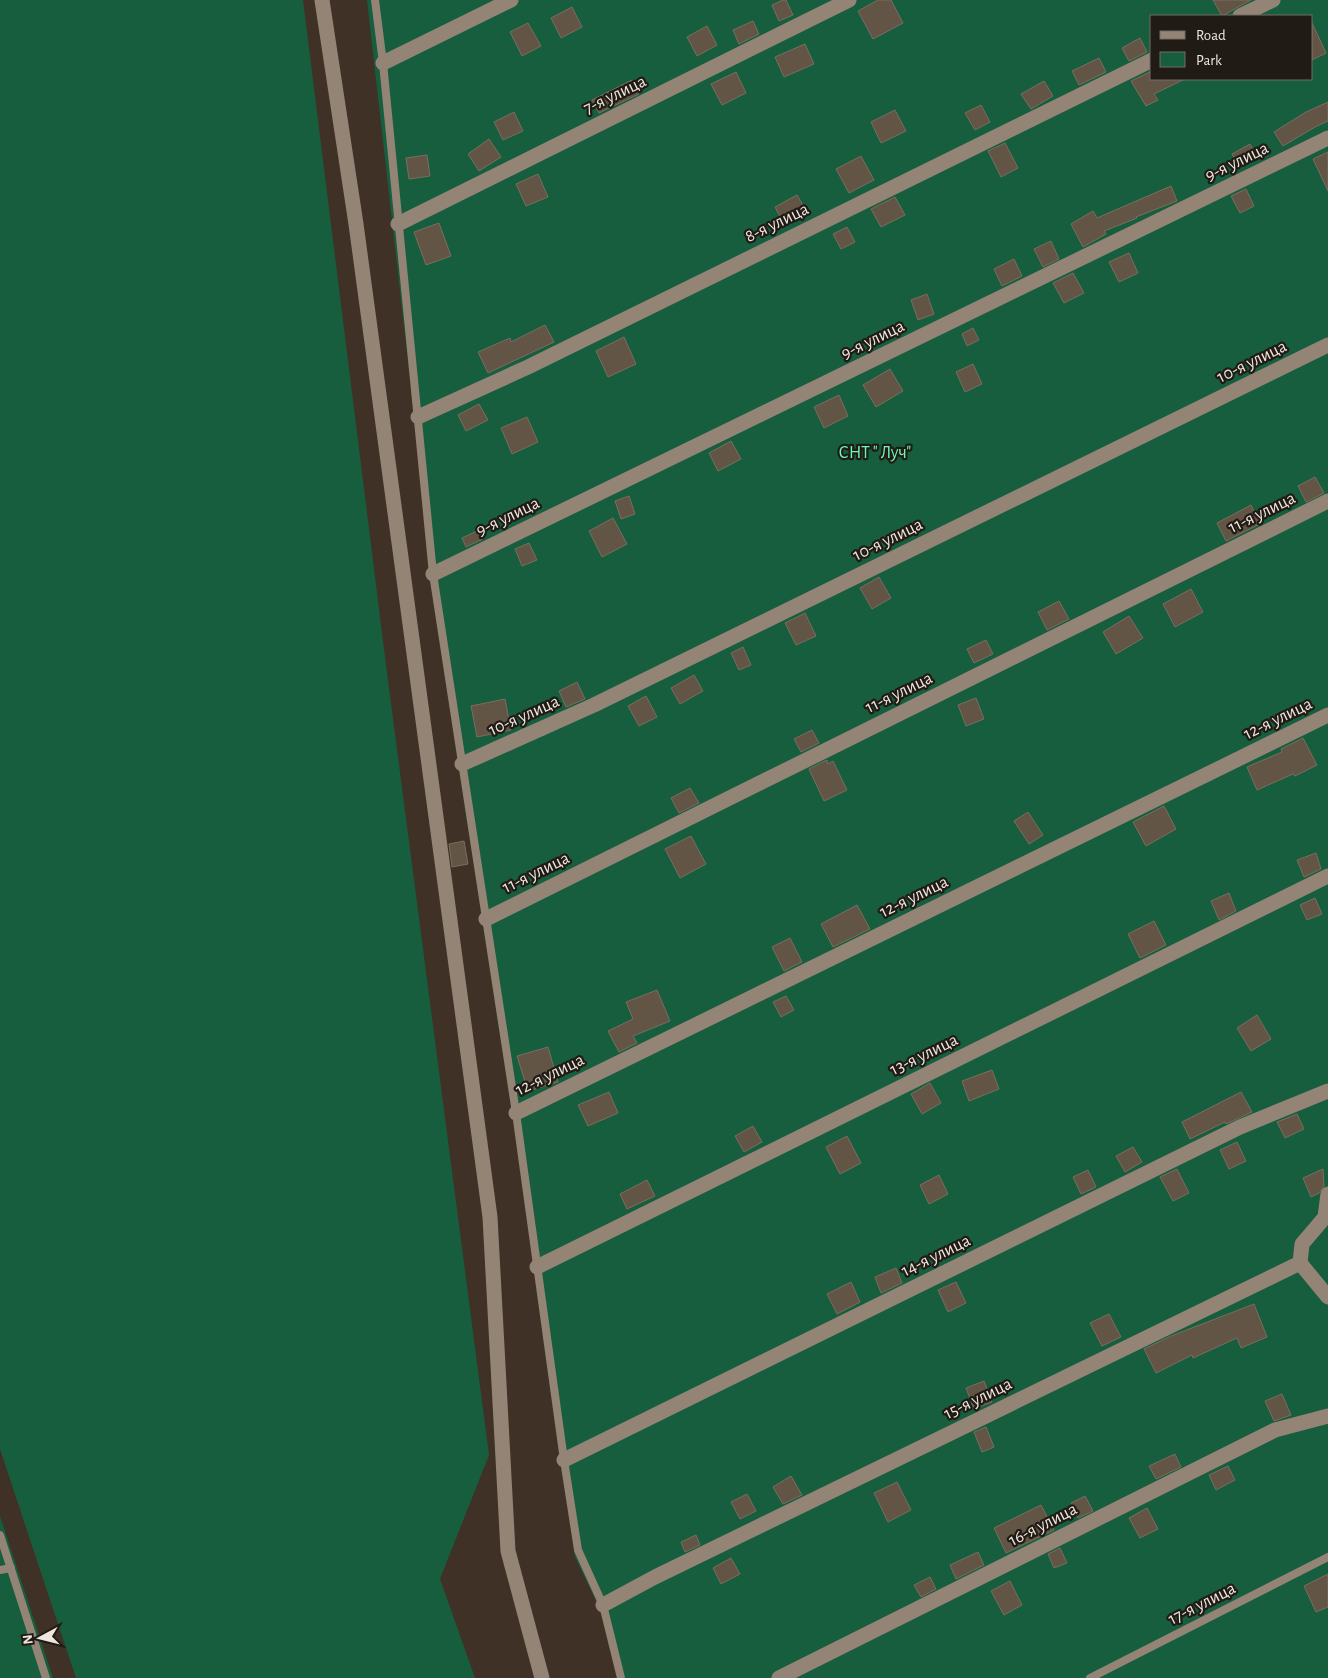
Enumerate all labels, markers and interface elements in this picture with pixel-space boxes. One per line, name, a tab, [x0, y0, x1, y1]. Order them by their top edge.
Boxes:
legend	[1150, 15, 1313, 80]
text: Road	[1196, 28, 1226, 43]
text: Park	[1196, 53, 1222, 68]
street label: 7-я улица	[581, 72, 649, 118]
street label: 9-я улица	[1202, 139, 1272, 185]
street label: 8-я улица	[742, 200, 812, 246]
street label: 9-я улица	[838, 317, 908, 363]
street label: 10-я улица	[1214, 337, 1290, 387]
park label: СНТ " Луч"	[839, 444, 911, 462]
street label: 11-я улица	[1226, 489, 1298, 537]
street label: 9-я улица	[473, 494, 543, 540]
street label: 10-я улица	[850, 515, 926, 565]
street label: 11-я улица	[863, 669, 935, 717]
street label: 10-я улица	[486, 692, 562, 740]
street label: 12-я улица	[1241, 695, 1315, 743]
street label: 11-я улица	[500, 849, 572, 897]
street label: 12-я улица	[877, 873, 951, 921]
street label: 13-я улица	[887, 1031, 961, 1079]
street label: 12-я улица	[513, 1051, 587, 1099]
street label: 14-я улица	[899, 1232, 973, 1280]
street label: 15-я улица	[941, 1375, 1015, 1423]
street label: 16-я улица	[1006, 1500, 1080, 1550]
street label: 17-я улица	[1165, 1579, 1239, 1629]
north arrow	[15, 1613, 65, 1663]
text: N	[21, 1634, 36, 1645]

